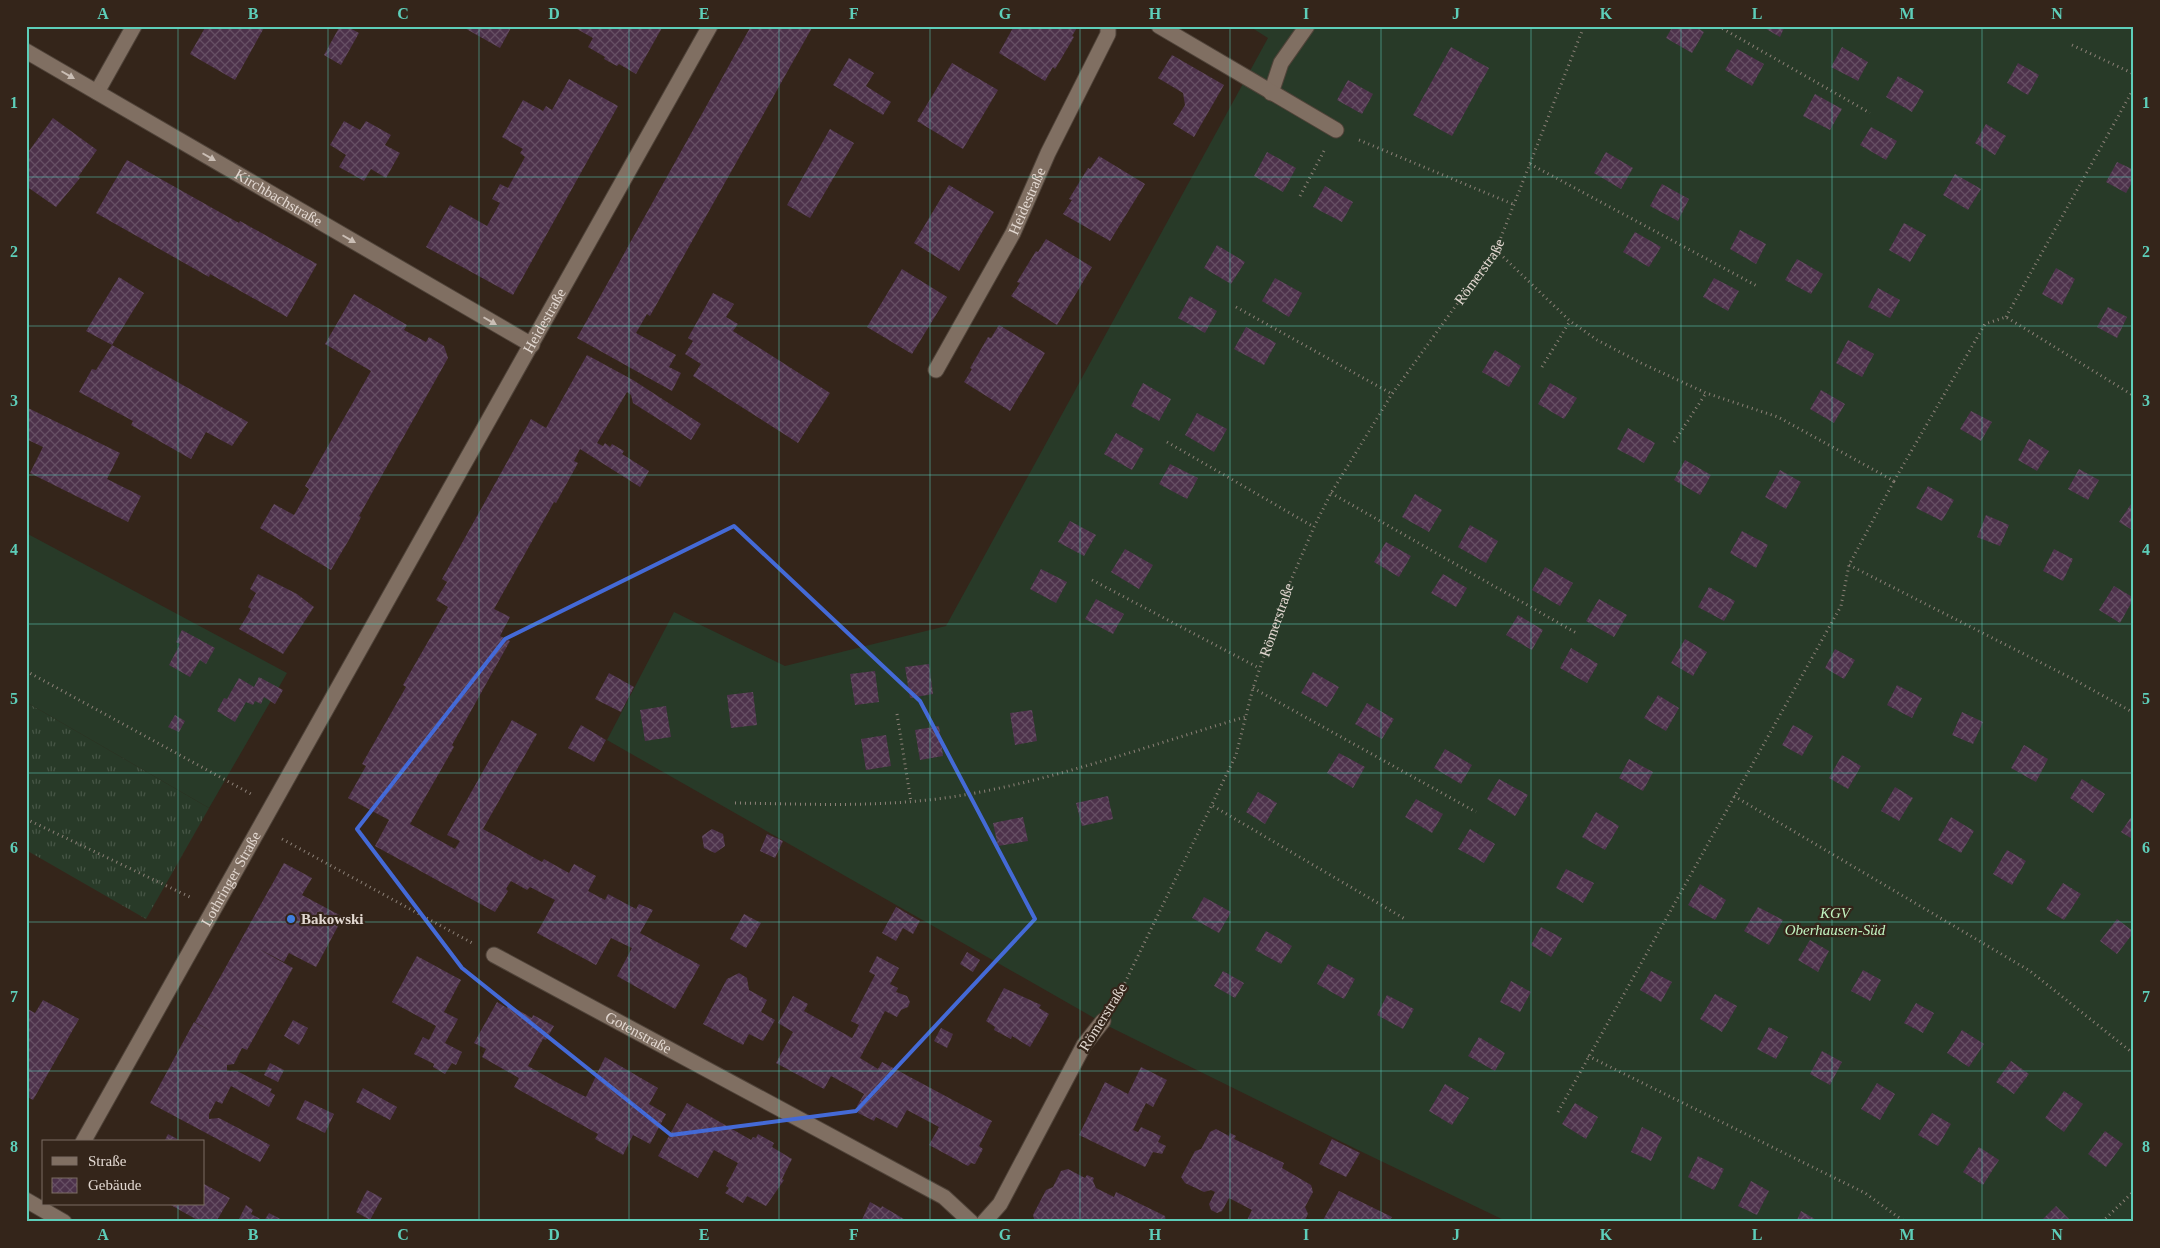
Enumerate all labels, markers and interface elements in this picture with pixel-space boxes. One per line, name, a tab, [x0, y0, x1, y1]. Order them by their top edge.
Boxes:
text: A	[97, 5, 109, 22]
text: B	[248, 5, 259, 22]
text: C	[397, 5, 409, 22]
text: D	[548, 5, 560, 22]
text: E	[699, 5, 709, 22]
text: F	[849, 5, 859, 22]
text: G	[999, 5, 1012, 22]
text: H	[1149, 5, 1162, 22]
text: I	[1303, 5, 1309, 22]
text: J	[1452, 5, 1460, 22]
text: K	[1600, 5, 1613, 22]
text: L	[1752, 5, 1762, 22]
text: M	[1899, 5, 1915, 22]
text: N	[2051, 5, 2063, 22]
one-way arrow	[62, 71, 75, 80]
text: 1	[10, 94, 18, 111]
text: 1	[2142, 94, 2150, 111]
one-way arrow	[202, 153, 215, 162]
street label: Heidestraße	[1005, 165, 1049, 237]
street label: Kirchbachstraße	[232, 166, 325, 229]
one-way arrow	[343, 234, 356, 243]
street label: Römerstraße	[1451, 236, 1508, 308]
text: 2	[10, 243, 18, 260]
text: 2	[2142, 243, 2150, 260]
street label: Heidestraße	[520, 285, 569, 356]
one-way arrow	[483, 316, 496, 325]
text: 3	[10, 392, 18, 409]
text: 3	[2142, 392, 2150, 409]
text: 4	[10, 541, 18, 558]
text: 4	[2142, 541, 2150, 558]
street label: Römerstraße	[1257, 580, 1297, 659]
text: 5	[10, 690, 18, 707]
text: 5	[2142, 690, 2150, 707]
street label: Lothringer Straße	[198, 828, 264, 929]
text: 6	[10, 839, 18, 856]
text: 6	[2142, 839, 2150, 856]
park label: KGV Oberhausen-Süd	[1785, 905, 1886, 938]
place label: Bakowski	[301, 911, 364, 927]
marker: Bakowski	[285, 913, 297, 925]
street label: Römerstraße	[1076, 980, 1130, 1054]
text: 7	[10, 988, 18, 1005]
text: 7	[2142, 988, 2150, 1005]
street label: Gotenstraße	[603, 1008, 674, 1057]
text: 8	[10, 1138, 18, 1155]
text: 8	[2142, 1138, 2150, 1155]
legend	[42, 1140, 205, 1206]
text: Straße	[88, 1153, 127, 1169]
text: Gebäude	[88, 1177, 142, 1193]
text: A	[97, 1226, 109, 1243]
text: B	[248, 1226, 259, 1243]
text: C	[397, 1226, 409, 1243]
text: D	[548, 1226, 560, 1243]
text: E	[699, 1226, 709, 1243]
text: F	[849, 1226, 859, 1243]
text: G	[999, 1226, 1012, 1243]
text: H	[1149, 1226, 1162, 1243]
text: I	[1303, 1226, 1309, 1243]
text: J	[1452, 1226, 1460, 1243]
text: K	[1600, 1226, 1613, 1243]
text: L	[1752, 1226, 1762, 1243]
text: M	[1899, 1226, 1915, 1243]
text: N	[2051, 1226, 2063, 1243]

